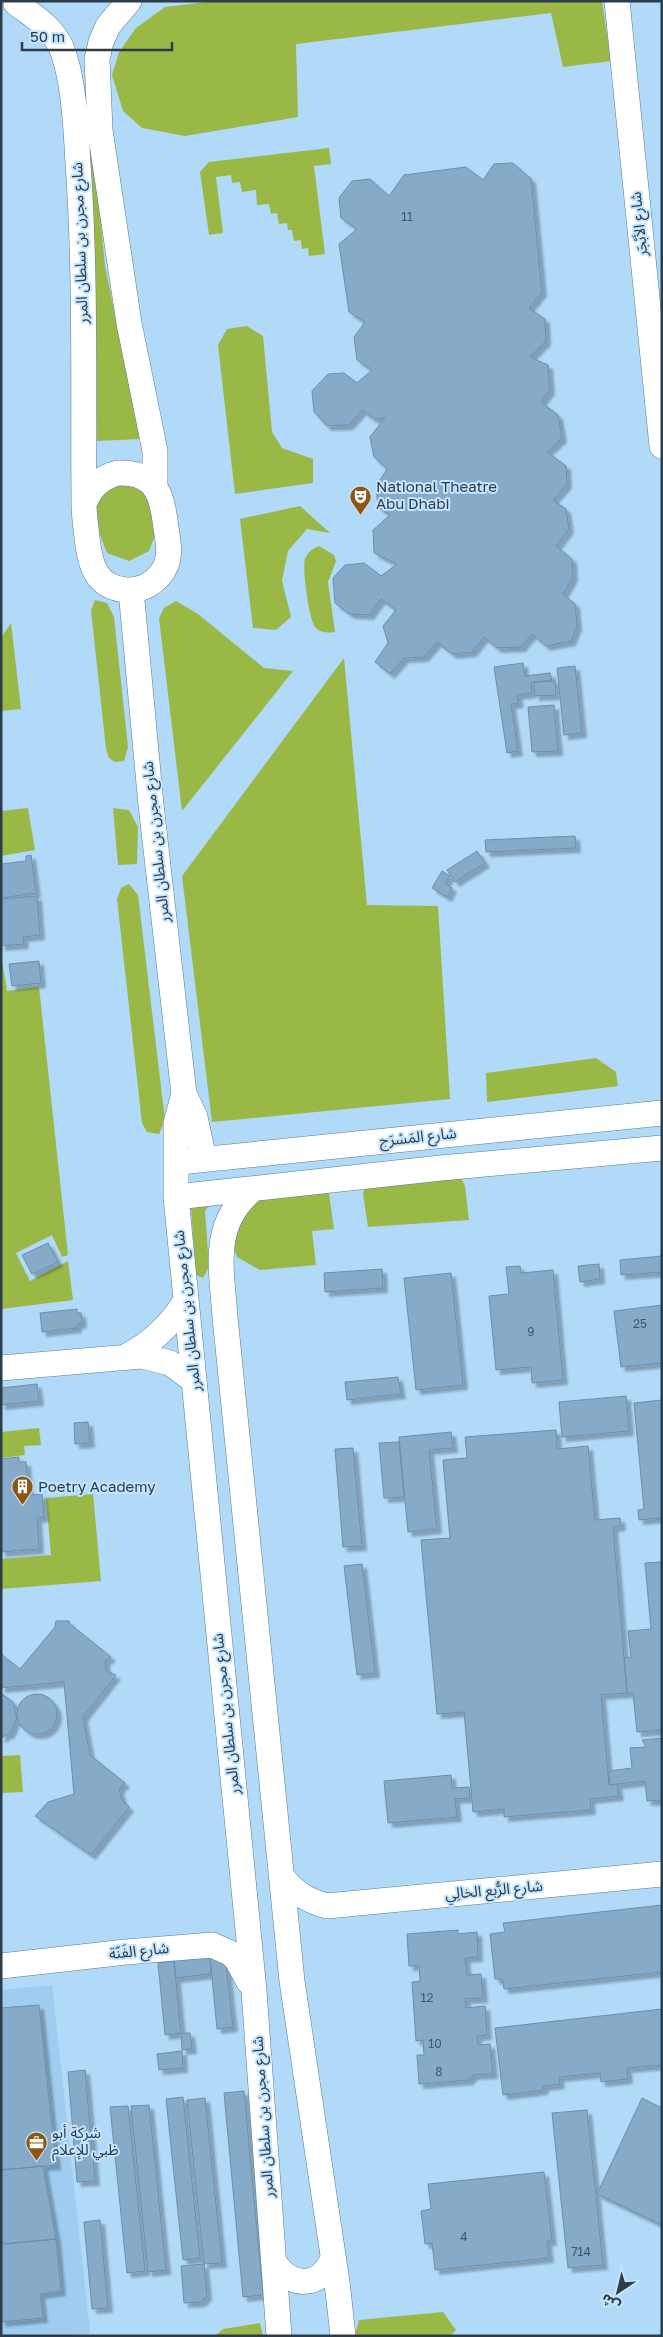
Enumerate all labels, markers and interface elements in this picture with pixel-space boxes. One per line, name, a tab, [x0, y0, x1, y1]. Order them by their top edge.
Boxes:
scale bar	[22, 20, 172, 52]
text: 50 m	[30, 27, 65, 45]
street label: شارع مجرن بن سلطان المرر	[67, 161, 95, 325]
street label: شارع الأبْجَر	[626, 190, 654, 258]
house number: 11	[401, 209, 413, 224]
place label: National Theatre Abu Dhabi	[376, 477, 497, 512]
theatre icon: National Theatre Abu Dhabi	[348, 484, 372, 515]
street label: شارع مجرن بن سلطان المرر	[138, 760, 177, 925]
street label: شارع المَسْرَج	[378, 1123, 458, 1153]
street label: شارع مجرن بن سلطان المرر	[169, 1229, 208, 1394]
house number: 25	[633, 1316, 647, 1331]
house number: 9	[527, 1324, 535, 1339]
building icon: Poetry Academy	[10, 1475, 34, 1506]
place label: Poetry Academy	[38, 1477, 156, 1495]
street label: شارع مجرن بن سلطان المرر	[208, 1632, 247, 1797]
street label: شارع الرُّبع الخالِي	[444, 1876, 544, 1906]
street label: شارع الفَنّة	[108, 1938, 170, 1966]
house number: 12	[421, 1990, 433, 2005]
street label: شارع مجرن بن سلطان المرر	[247, 2035, 281, 2200]
house number: 10	[428, 2036, 442, 2051]
house number: 8	[435, 2064, 443, 2079]
place label: شركة أبو ظبي للإعلام	[52, 2123, 119, 2161]
office icon: شركة أبو ظبي للإعلام	[24, 2130, 48, 2161]
house number: 4	[460, 2229, 468, 2244]
house number: 714	[571, 2244, 591, 2259]
north arrow	[593, 2267, 643, 2317]
text: ش	[598, 2291, 623, 2316]

